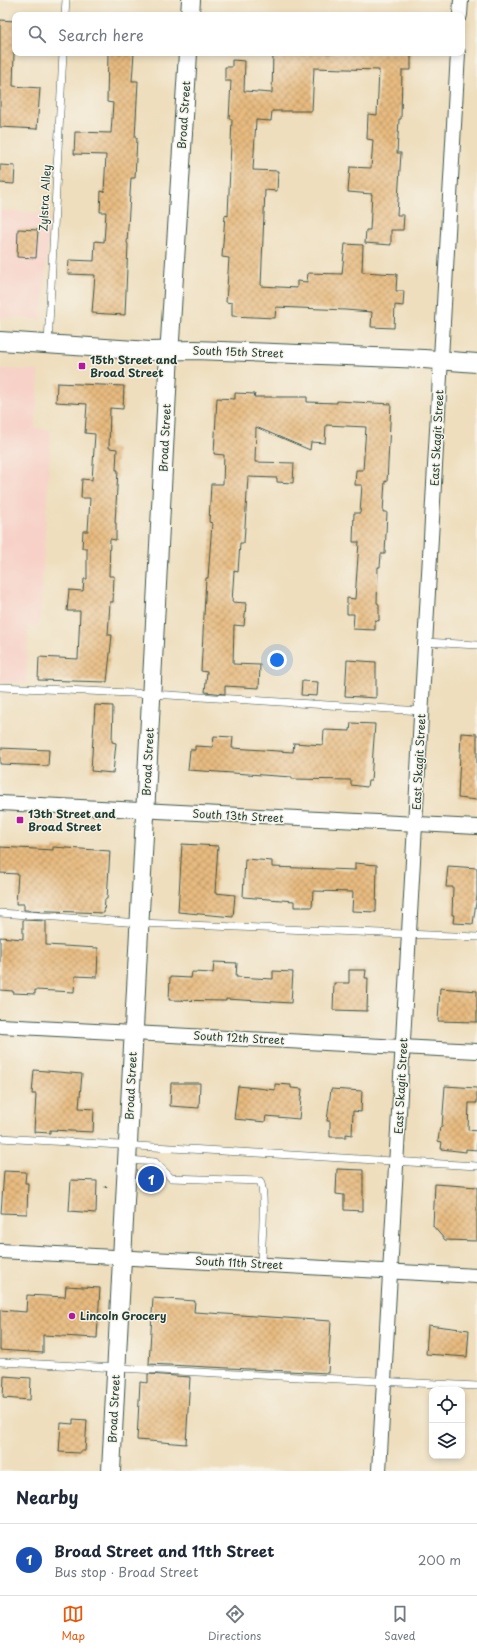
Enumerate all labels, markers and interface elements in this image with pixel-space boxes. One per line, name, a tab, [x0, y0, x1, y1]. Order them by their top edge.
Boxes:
search box	[12, 12, 465, 56]
icon: search	[26, 23, 48, 45]
text: Search here	[58, 23, 144, 46]
street label: Broad Street	[173, 80, 194, 150]
street label: Zylstra Alley	[34, 164, 55, 232]
street label: South 15th Street	[192, 341, 284, 362]
place label: 15th Street and Broad Street	[90, 351, 178, 381]
marker: 15th Street and Broad Street	[77, 361, 87, 371]
street label: East Skagit Street	[425, 389, 448, 487]
street label: Broad Street	[154, 403, 175, 473]
your location	[267, 650, 287, 670]
street label: East Skagit Street	[407, 713, 430, 811]
street label: Broad Street	[137, 727, 158, 797]
place label: 13th Street and Broad Street	[28, 805, 116, 835]
street label: South 13th Street	[192, 805, 284, 826]
marker: 13th Street and Broad Street	[15, 815, 25, 825]
street label: South 12th Street	[193, 1027, 285, 1048]
street label: East Skagit Street	[389, 1037, 412, 1135]
street label: Broad Street	[120, 1051, 141, 1121]
pin: 1	[138, 1164, 164, 1194]
street label: South 11th Street	[195, 1252, 283, 1273]
place label: Lincoln Grocery	[80, 1307, 166, 1324]
marker: Lincoln Grocery	[67, 1311, 77, 1321]
street label: Broad Street	[103, 1374, 124, 1444]
map controls	[429, 1387, 465, 1459]
button: locate	[429, 1387, 465, 1423]
button: layers	[429, 1423, 465, 1459]
text: Nearby	[16, 1484, 78, 1510]
text: Broad Street and 11th Street	[54, 1539, 274, 1562]
text: 1	[26, 1550, 32, 1569]
text: 200 m	[418, 1550, 461, 1569]
text: Bus stop · Broad Street	[54, 1562, 198, 1581]
tab: Map	[61, 1603, 85, 1644]
tab: Directions	[208, 1603, 261, 1644]
tab: Saved	[384, 1603, 416, 1644]

